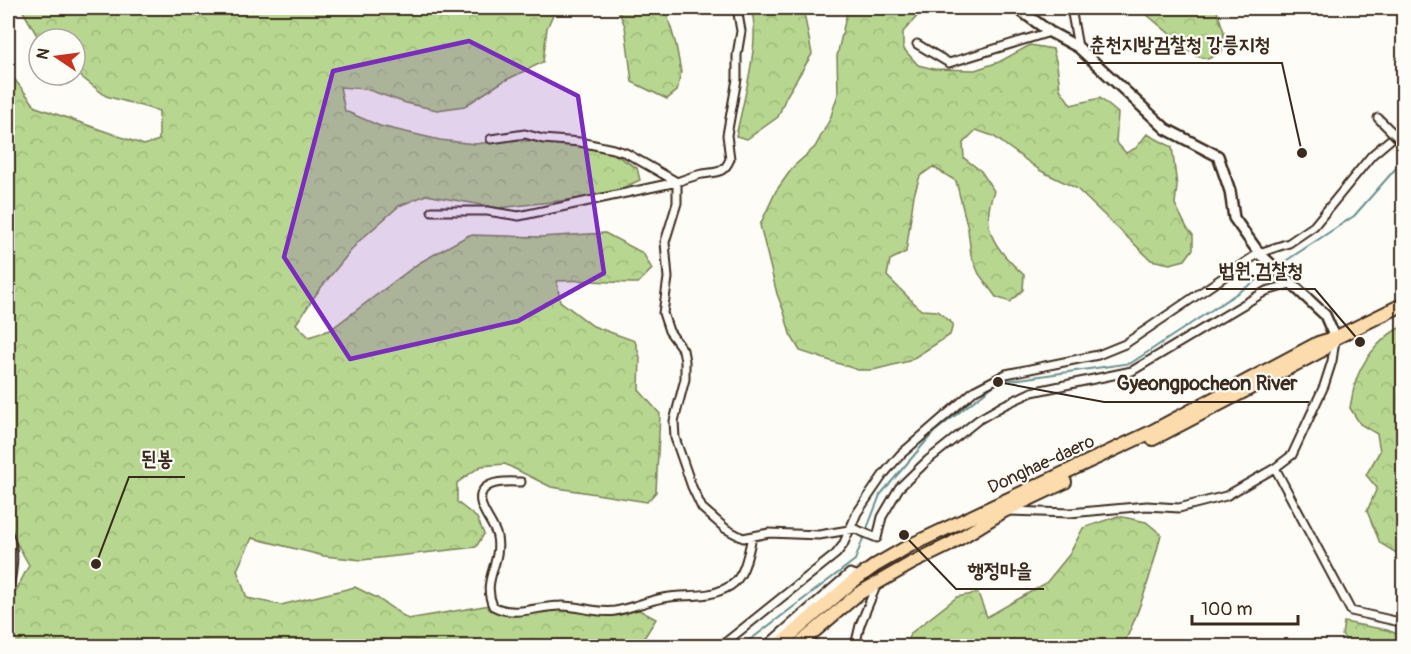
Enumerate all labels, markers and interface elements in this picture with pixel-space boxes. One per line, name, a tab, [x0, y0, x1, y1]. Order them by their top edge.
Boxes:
callout: 춘천지방검찰청 강릉지청	[1077, 25, 1282, 63]
north arrow	[27, 27, 87, 87]
text: 춘천지방검찰청 강릉지청	[1089, 32, 1271, 57]
text: N	[32, 46, 54, 61]
callout: 법원.검찰청	[1206, 251, 1315, 289]
text: 법원.검찰청	[1219, 258, 1303, 283]
callout: Gyeongpocheon River	[1104, 364, 1309, 402]
text: Gyeongpocheon River	[1117, 371, 1298, 396]
street label: Donghae-daero	[984, 430, 1099, 499]
callout: 된봉	[129, 439, 185, 477]
text: 된봉	[141, 446, 173, 471]
callout: 행정마을	[956, 551, 1044, 589]
text: 행정마을	[967, 558, 1032, 583]
scale bar	[1192, 588, 1298, 626]
text: 100 m	[1201, 598, 1253, 621]

